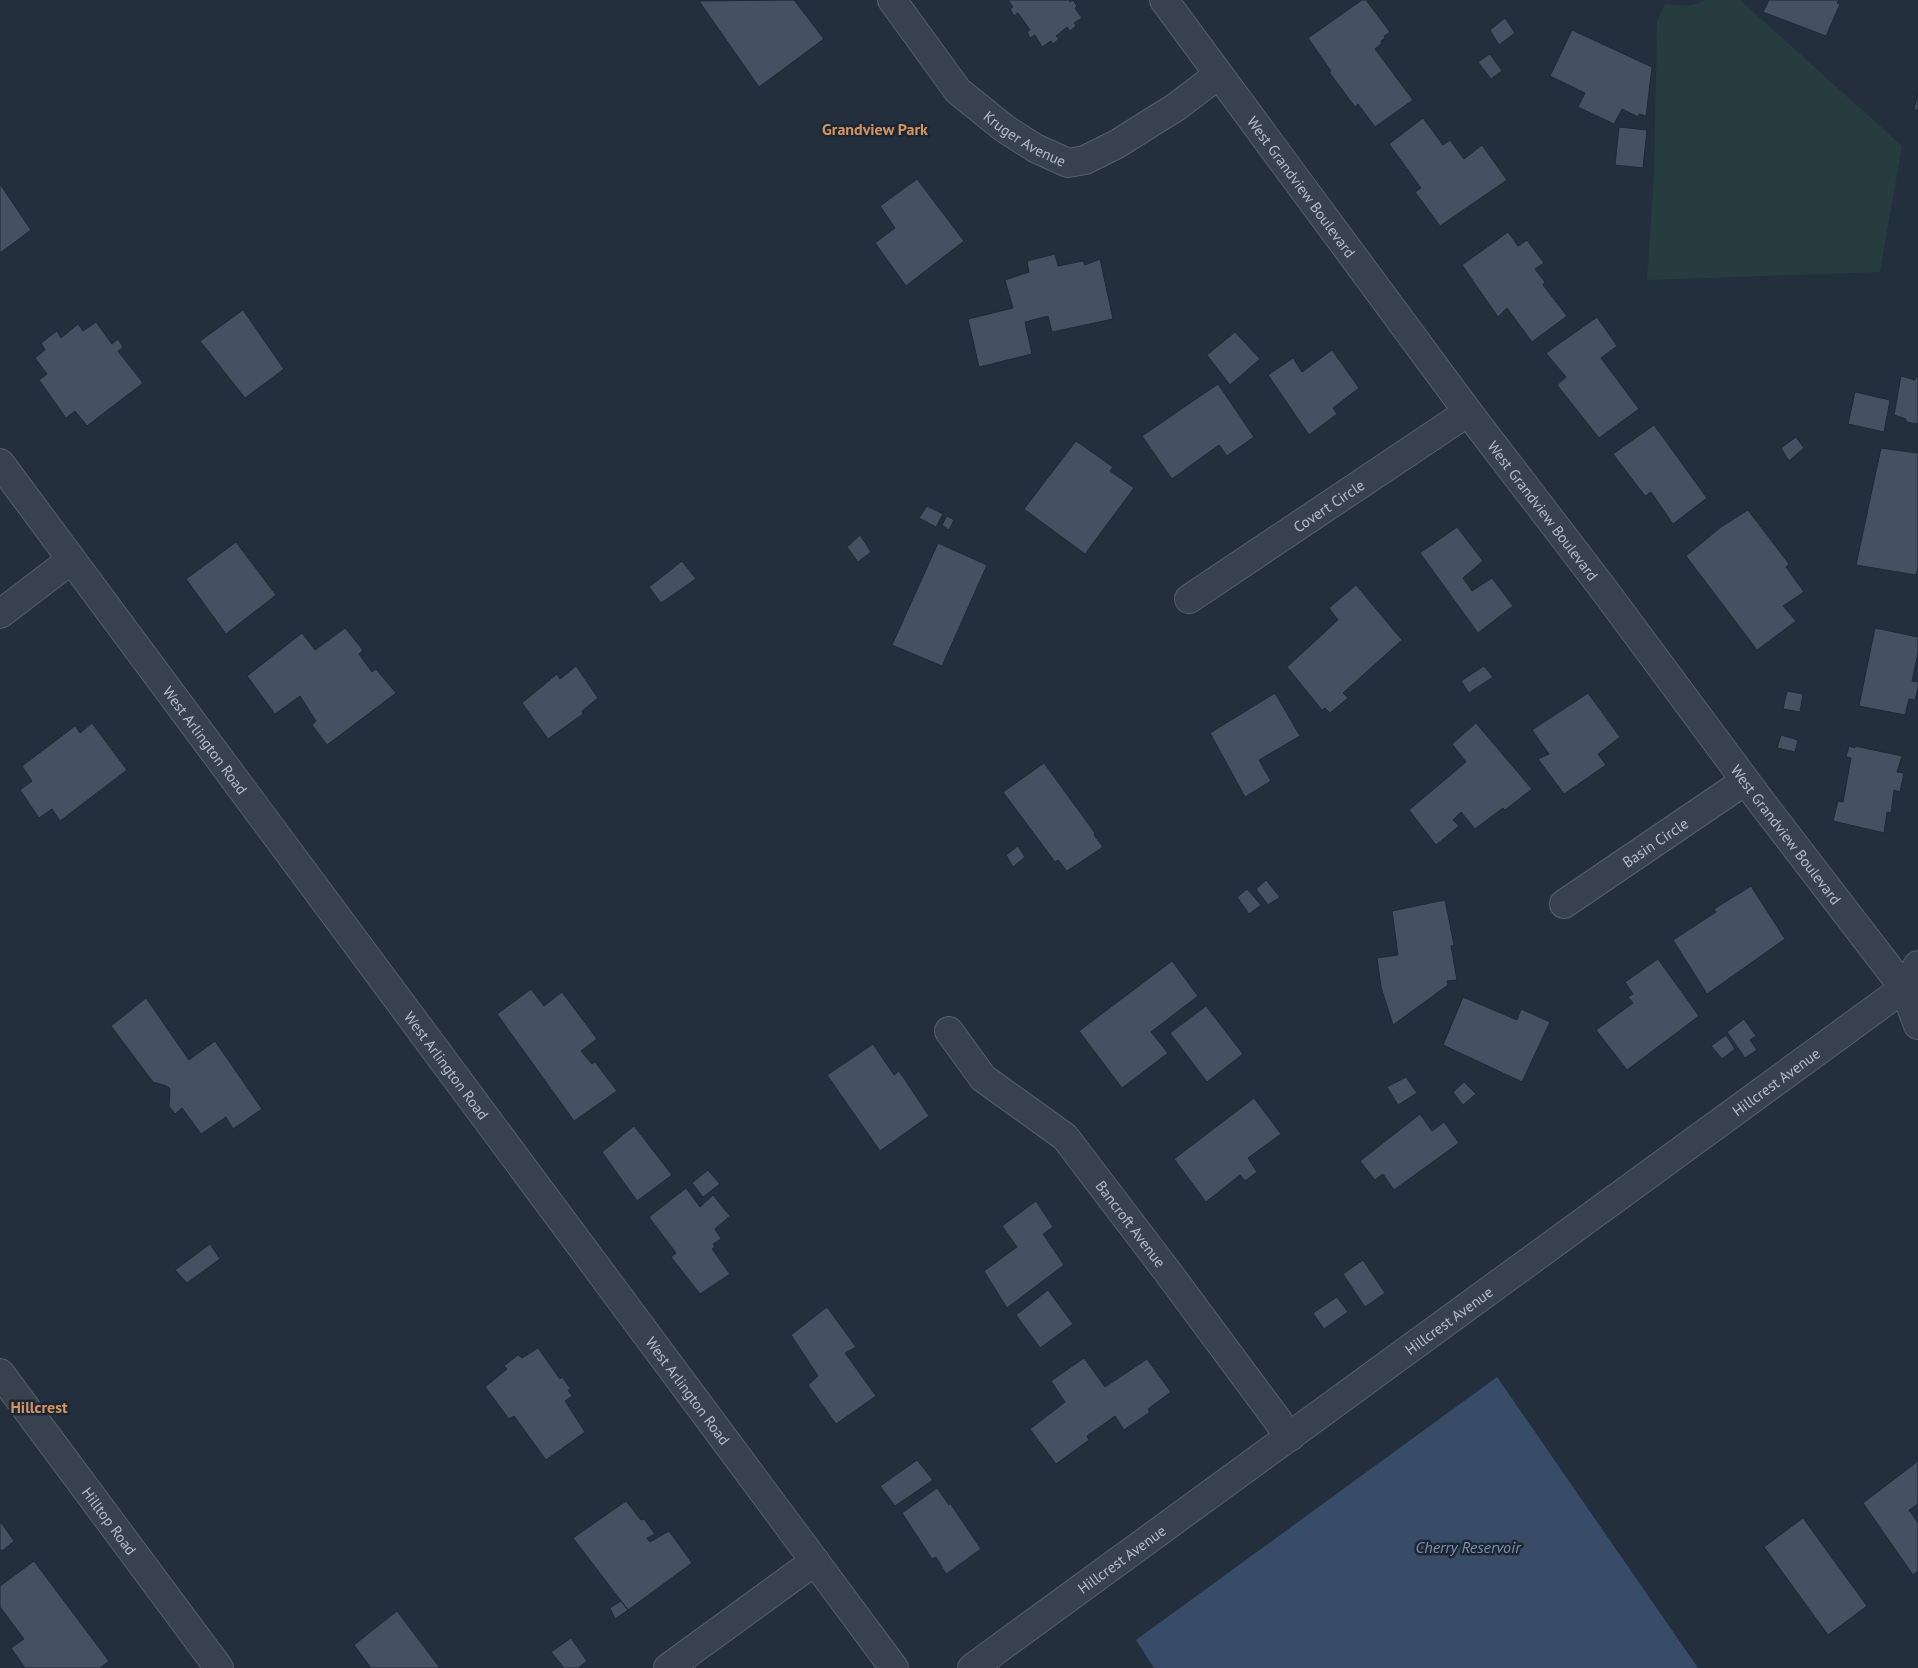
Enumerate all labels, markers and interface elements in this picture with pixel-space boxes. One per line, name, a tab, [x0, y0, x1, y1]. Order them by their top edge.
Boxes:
street label: Kruger Avenue	[980, 106, 1069, 170]
street label: West Grandview Boulevard	[1243, 112, 1360, 261]
district label: Grandview Park	[822, 119, 928, 139]
street label: West Grandview Boulevard	[1484, 437, 1603, 584]
street label: Covert Circle	[1289, 475, 1368, 536]
street label: West Arlington Road	[159, 682, 252, 798]
street label: West Grandview Boulevard	[1727, 761, 1846, 908]
street label: Basin Circle	[1618, 813, 1691, 871]
street label: West Arlington Road	[401, 1007, 493, 1123]
street label: Hillcrest Avenue	[1728, 1043, 1824, 1120]
street label: Bancroft Avenue	[1092, 1176, 1170, 1271]
street label: Hillcrest Avenue	[1401, 1282, 1496, 1359]
street label: West Arlington Road	[642, 1333, 735, 1448]
district label: Hillcrest	[10, 1397, 68, 1417]
street label: Hilltop Road	[78, 1483, 141, 1558]
street label: Hillcrest Avenue	[1074, 1521, 1169, 1597]
water label: Cherry Reservoir	[1416, 1537, 1522, 1557]

